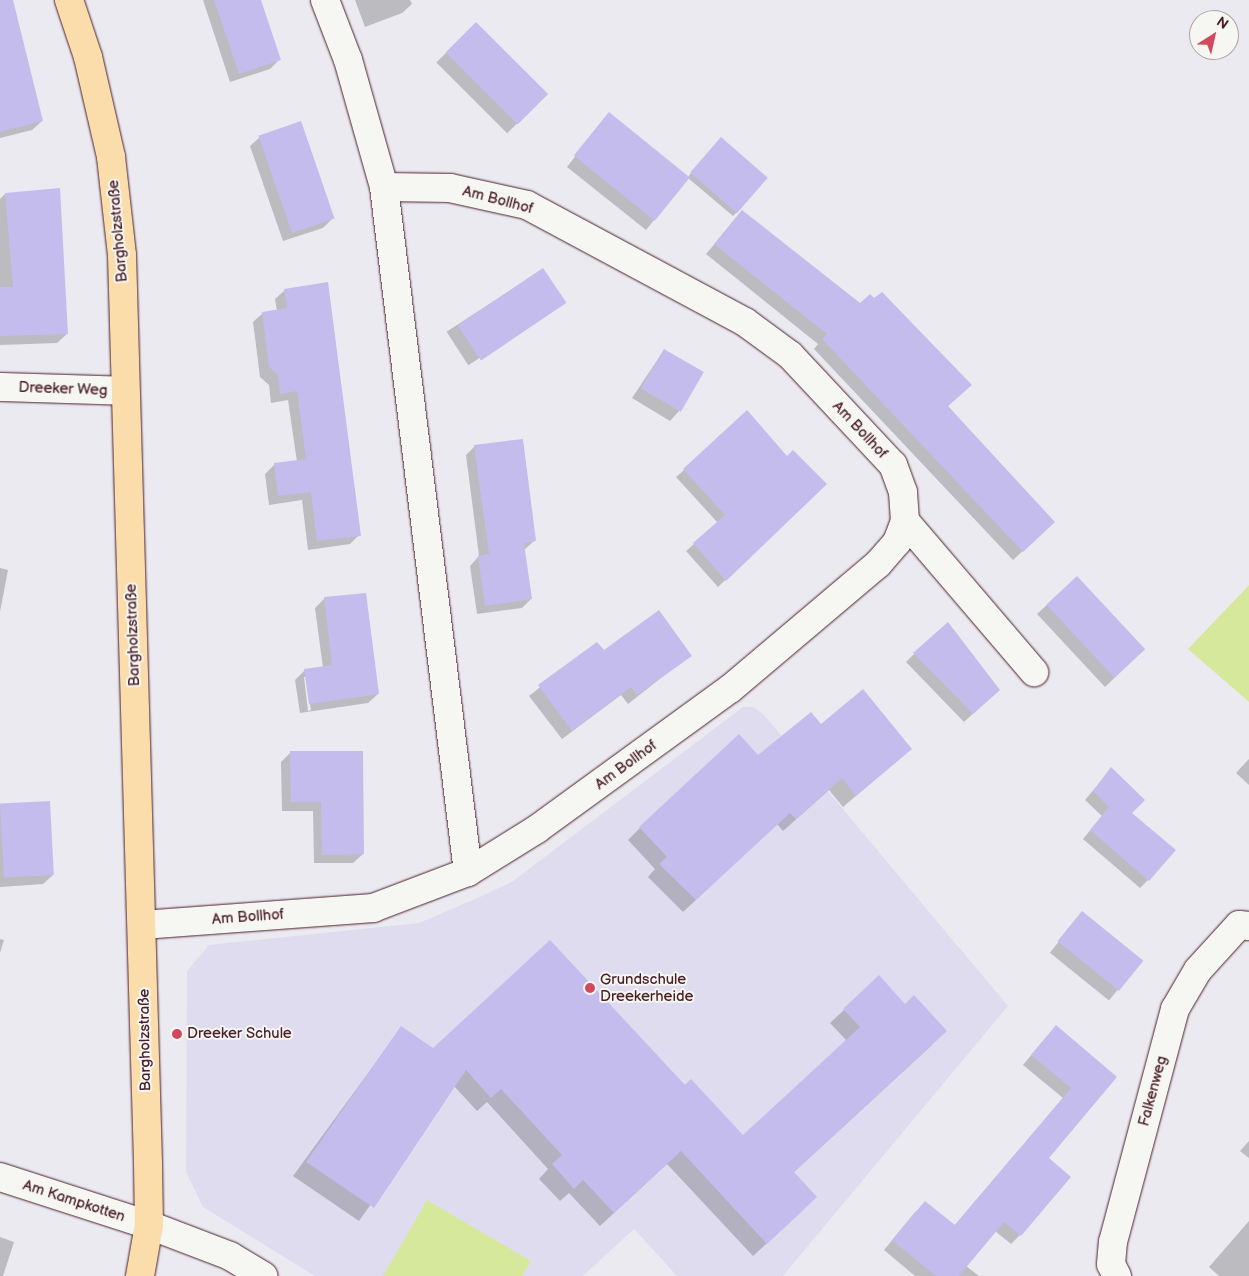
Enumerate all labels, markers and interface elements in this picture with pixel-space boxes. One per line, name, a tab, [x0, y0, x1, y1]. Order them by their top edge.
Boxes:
north arrow	[1189, 10, 1239, 60]
text: N	[1213, 13, 1231, 33]
street label: Bargholzstraße	[105, 179, 131, 283]
street label: Am Bollhof	[461, 182, 535, 218]
street label: Dreeker Weg	[18, 378, 108, 400]
street label: Am Bollhof	[829, 397, 891, 463]
street label: Bargholzstraße	[122, 583, 144, 687]
street label: Am Bollhof	[591, 736, 661, 794]
street label: Am Bollhof	[211, 905, 285, 929]
place label: Grundschule Dreekerheide	[600, 970, 693, 1005]
marker: Grundschule Dreekerheide	[584, 982, 596, 994]
street label: Bargholzstraße	[135, 988, 155, 1092]
place label: Dreeker Schule	[187, 1025, 292, 1043]
marker: Dreeker Schule	[171, 1028, 183, 1040]
street label: Falkenweg	[1135, 1054, 1171, 1128]
street label: Am Kampkotten	[21, 1176, 127, 1226]

